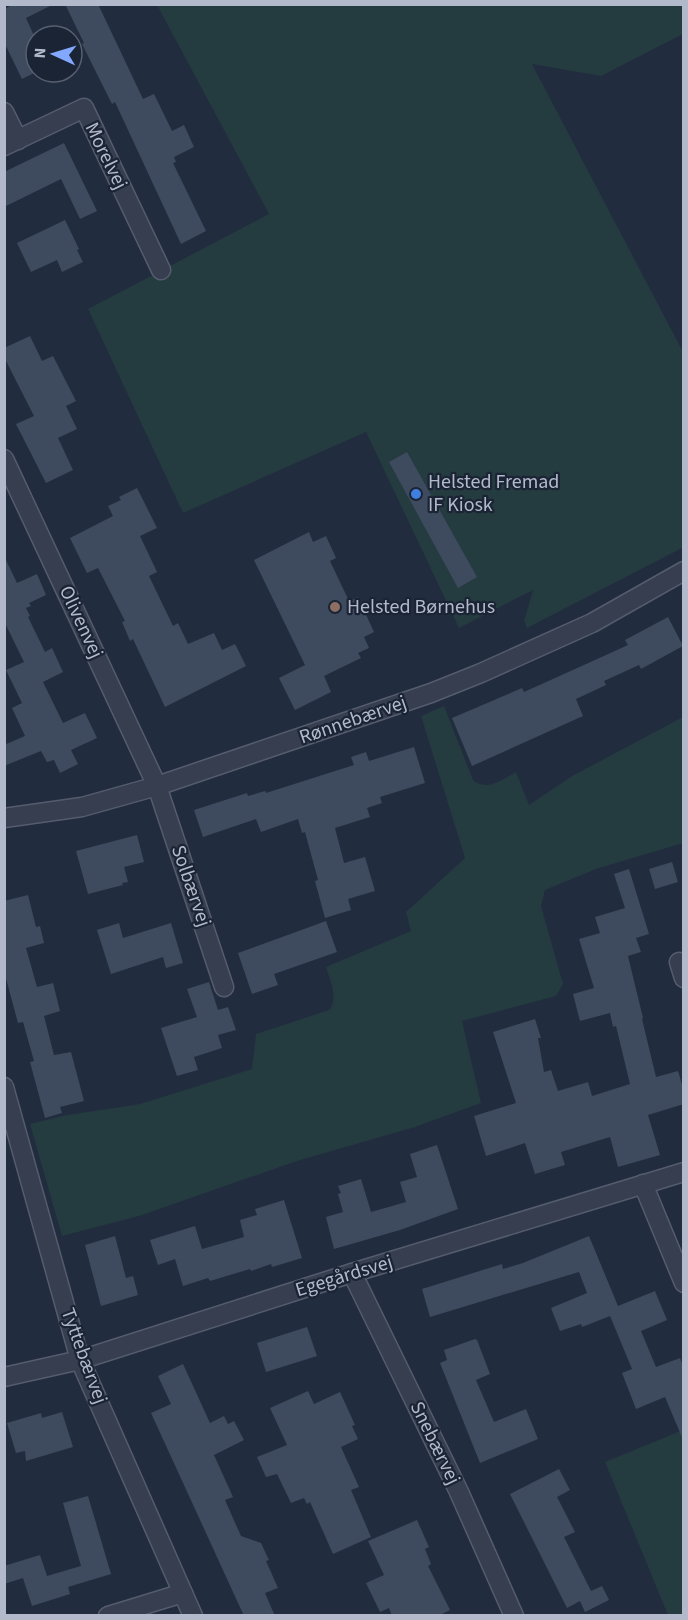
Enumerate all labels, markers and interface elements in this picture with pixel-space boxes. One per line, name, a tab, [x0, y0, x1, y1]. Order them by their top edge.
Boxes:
north arrow	[24, 24, 84, 84]
text: N	[29, 47, 51, 59]
street label: Morelvej	[78, 118, 134, 194]
place label: Helsted Fremad IF Kiosk	[428, 468, 559, 519]
marker: Helsted Fremad IF Kiosk	[409, 487, 423, 501]
street label: Olivenvej	[52, 581, 110, 663]
place label: Helsted Børnehus	[347, 593, 495, 621]
marker: Helsted Børnehus	[328, 600, 342, 614]
street label: Rønnebærvej	[296, 689, 410, 751]
street label: Solbærvej	[164, 841, 218, 931]
street label: Egegårdsvej	[292, 1248, 396, 1304]
street label: Tyttebærvej	[54, 1304, 114, 1408]
street label: Snebærvej	[403, 1397, 467, 1489]

